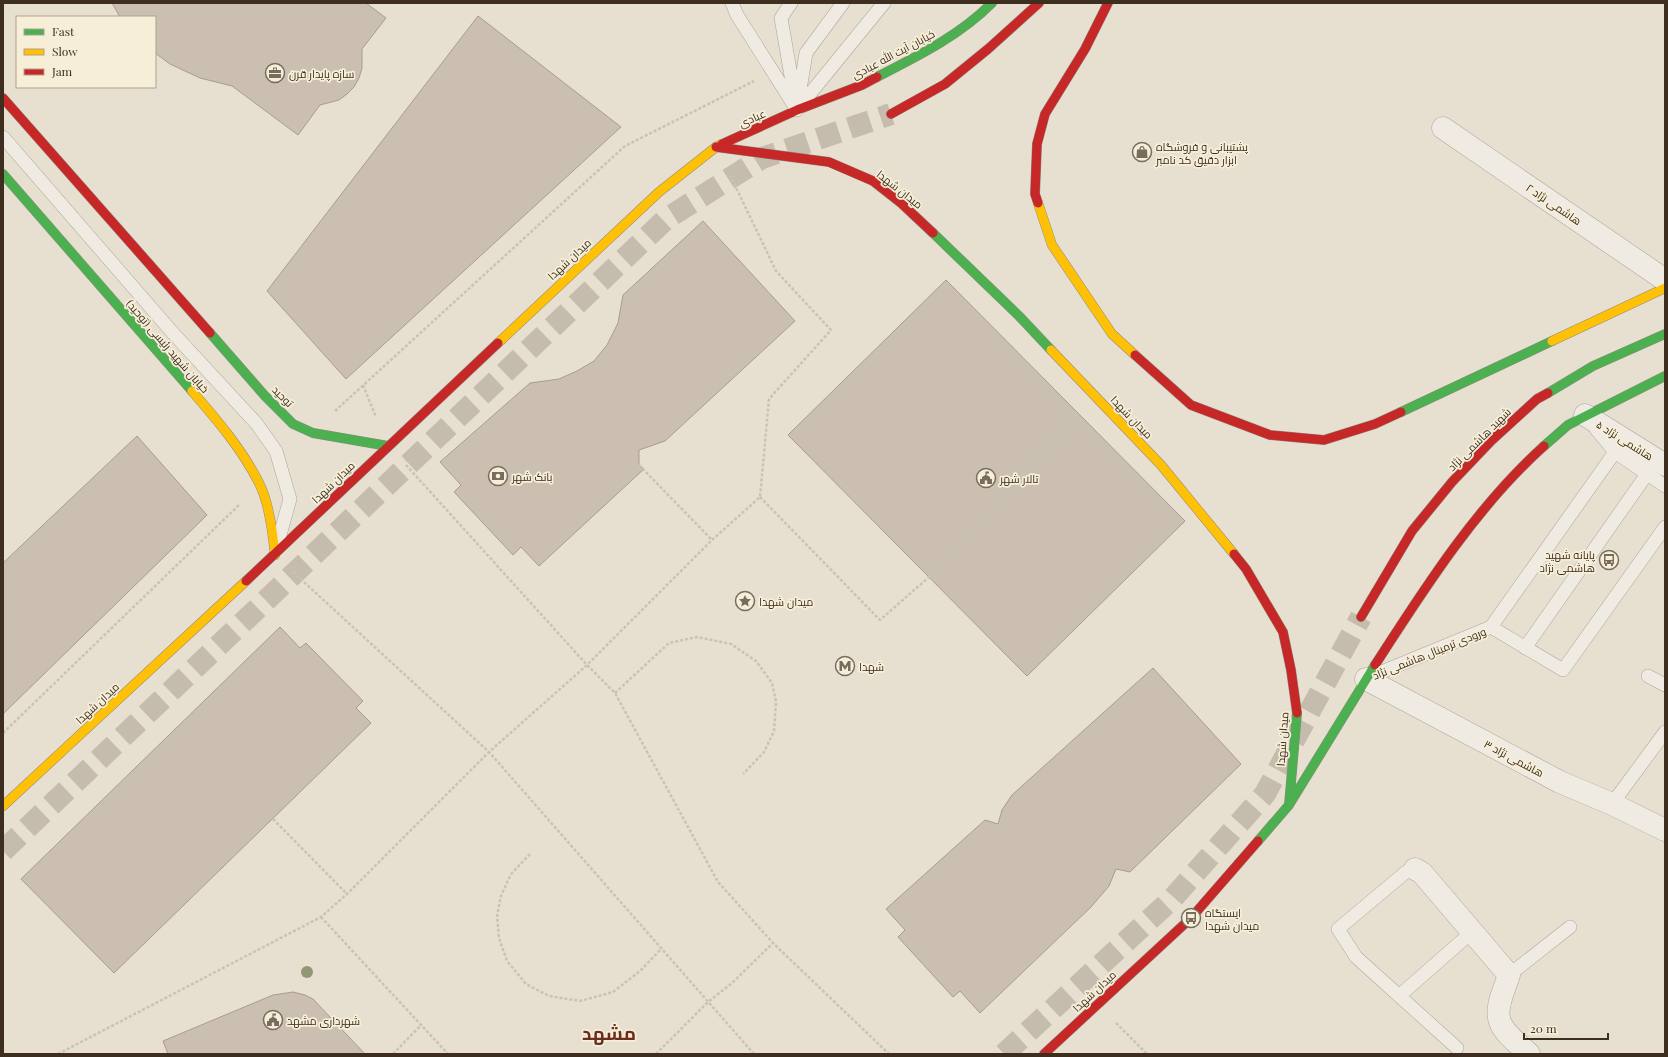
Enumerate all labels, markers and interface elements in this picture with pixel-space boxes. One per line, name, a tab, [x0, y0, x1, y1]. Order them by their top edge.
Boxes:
legend	[16, 16, 156, 88]
text: Fast	[52, 23, 75, 39]
street label: خیابان آیت الله عبادی	[849, 26, 937, 82]
text: Slow	[52, 43, 78, 59]
office icon: سازه پایدار قرن	[264, 62, 286, 84]
text: Jam	[51, 63, 73, 79]
place label: سازه پایدار قرن	[289, 66, 354, 81]
street label: عبادی	[736, 105, 768, 131]
place label: پشتیبانی و فروشگاه ابزار دقیق کد نامبر	[1155, 139, 1248, 167]
shop icon: پشتیبانی و فروشگاه ابزار دقیق کد نامبر	[1131, 141, 1153, 163]
street label: میدان شهدا	[874, 166, 926, 212]
street label: هاشمی نژاد ۲	[1523, 180, 1585, 228]
street label: میدان شهدا	[544, 235, 594, 283]
street label: خیابان شهید رئیسی (توحید)	[123, 296, 213, 396]
street label: توحید	[269, 382, 297, 410]
street label: میدان شهدا	[1108, 392, 1156, 442]
street label: شهید هاشمی نژاد	[1444, 404, 1514, 474]
street label: هاشمی نژاد ۵	[1594, 417, 1656, 463]
street label: میدان شهدا	[308, 458, 358, 506]
bank icon: بانک شهر	[487, 465, 509, 487]
public building icon: تالار شهر	[975, 467, 997, 489]
place label: بانک شهر	[511, 469, 553, 484]
place label: تالار شهر	[999, 471, 1039, 486]
place label: پایانه شهید هاشمی نژاد	[1540, 547, 1595, 575]
bus stop icon: پایانه شهید هاشمی نژاد	[1598, 549, 1620, 571]
place icon: میدان شهدا	[734, 590, 756, 612]
place label: میدان شهدا	[759, 594, 813, 609]
street label: ورودی ترمینال هاشمی نژاد	[1370, 623, 1488, 683]
metro station icon: شهدا	[834, 655, 856, 677]
place label: شهدا	[859, 659, 884, 674]
street label: میدان شهدا	[72, 679, 122, 727]
street label: میدان شهدا	[1273, 711, 1291, 767]
street label: هاشمی نژاد ۳	[1481, 736, 1547, 780]
place label: ایستگاه میدان شهدا	[1205, 905, 1259, 933]
bus stop icon: ایستگاه میدان شهدا	[1180, 907, 1202, 929]
street label: میدان شهدا	[1069, 967, 1119, 1015]
public building icon: شهرداری مشهد	[262, 1009, 284, 1031]
place label: شهرداری مشهد	[287, 1013, 360, 1028]
scale bar	[1524, 1015, 1608, 1041]
district label: مشهد	[582, 1019, 636, 1045]
text: 20 m	[1530, 1020, 1557, 1036]

